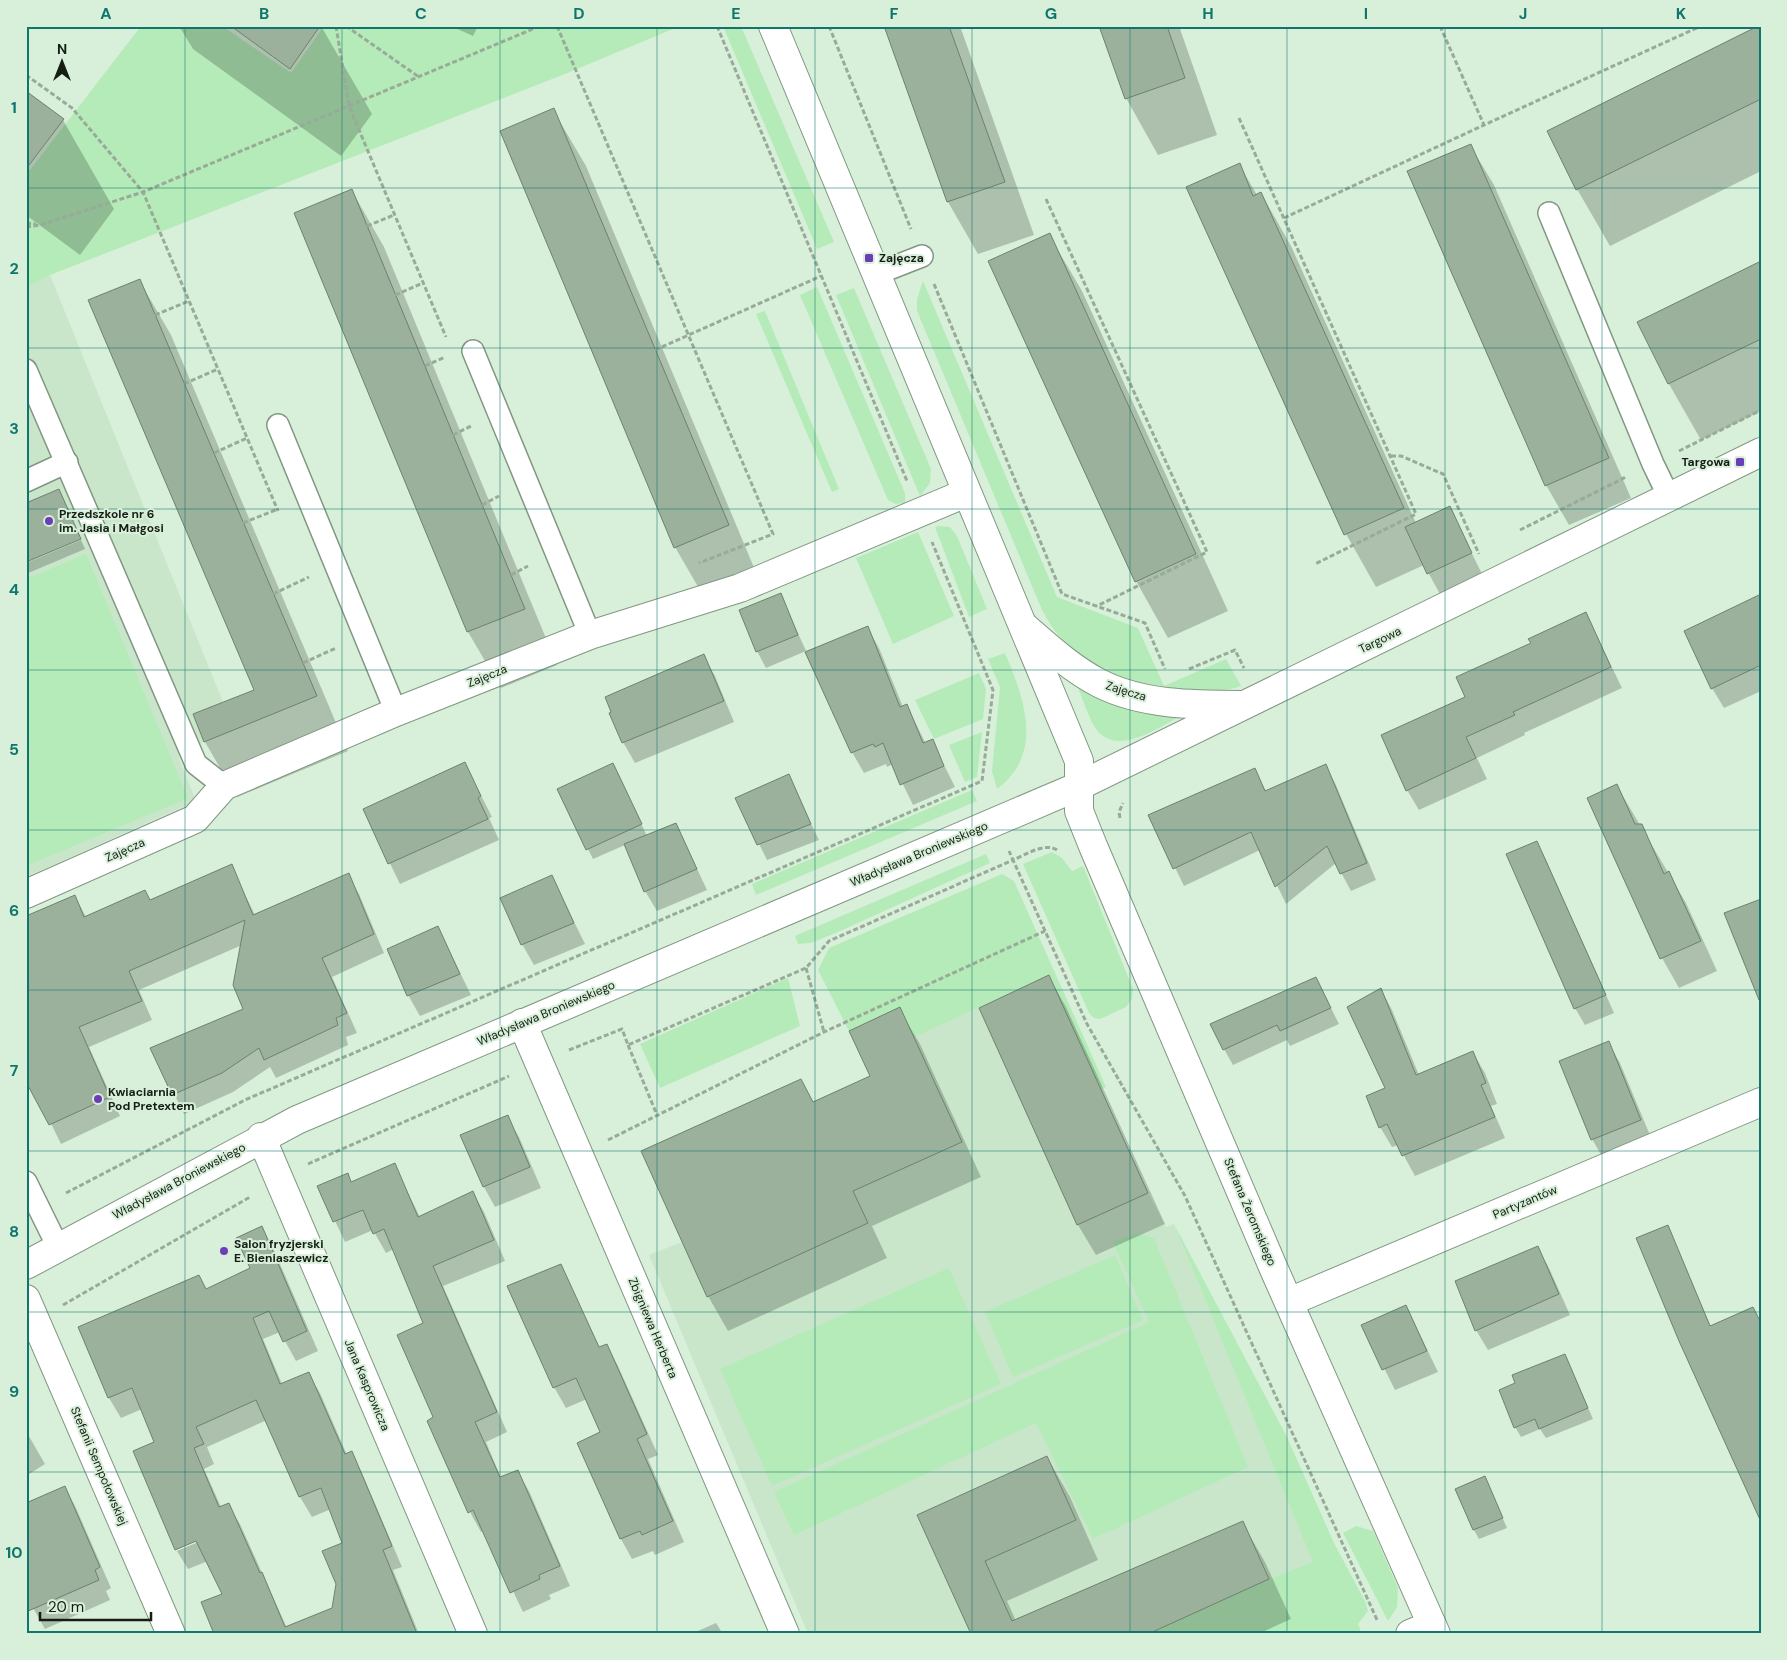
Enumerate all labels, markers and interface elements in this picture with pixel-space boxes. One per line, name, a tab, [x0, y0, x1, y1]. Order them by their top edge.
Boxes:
text: A	[100, 3, 112, 24]
text: B	[259, 3, 269, 24]
text: C	[415, 3, 427, 24]
text: D	[573, 3, 585, 24]
text: E	[731, 3, 741, 24]
text: F	[890, 3, 899, 24]
text: G	[1045, 3, 1057, 24]
text: H	[1202, 3, 1214, 24]
text: I	[1364, 3, 1368, 24]
text: J	[1519, 3, 1527, 24]
text: K	[1676, 3, 1687, 24]
north arrow	[38, 38, 88, 88]
text: N	[57, 40, 67, 58]
text: 1	[11, 97, 17, 118]
place label: Zajęcza	[879, 250, 924, 266]
marker: Zajęcza	[863, 252, 875, 264]
text: 2	[9, 258, 19, 279]
text: 3	[9, 418, 19, 439]
place label: Targowa	[1681, 454, 1730, 470]
marker: Targowa	[1734, 456, 1746, 468]
place label: Przedszkole nr 6 im. Jasia i Małgosi	[59, 506, 164, 536]
marker: Przedszkole nr 6 im. Jasia i Małgosi	[43, 515, 55, 527]
text: 4	[9, 579, 19, 600]
street label: Targowa	[1356, 623, 1404, 657]
street label: Zajęcza	[465, 661, 509, 691]
street label: Zajęcza	[1104, 677, 1148, 705]
text: 5	[9, 739, 19, 760]
street label: Władysława Broniewskiego	[848, 818, 990, 890]
street label: Zajęcza	[103, 834, 147, 866]
text: 6	[9, 900, 19, 921]
street label: Władysława Broniewskiego	[475, 977, 617, 1049]
text: 7	[10, 1060, 19, 1081]
place label: Kwiaciarnia Pod Pretextem	[108, 1084, 195, 1114]
marker: Kwiaciarnia Pod Pretextem	[92, 1093, 104, 1105]
street label: Władysława Broniewskiego	[110, 1139, 248, 1223]
street label: Stefana Żeromskiego	[1220, 1156, 1280, 1268]
street label: Partyzantów	[1490, 1181, 1560, 1223]
text: 8	[9, 1221, 19, 1242]
place label: Salon fryzjerski E. Bieniaszewicz	[234, 1236, 328, 1266]
marker: Salon fryzjerski E. Bieniaszewicz	[218, 1245, 230, 1257]
street label: Zbigniewa Herberta	[625, 1275, 681, 1381]
street label: Jana Kasprowicza	[340, 1337, 394, 1433]
text: 9	[9, 1381, 19, 1402]
street label: Stefanii Sempołowskiej	[67, 1404, 131, 1528]
text: 10	[5, 1542, 23, 1563]
scale bar	[40, 1590, 151, 1622]
text: 20 m	[48, 1597, 84, 1617]

